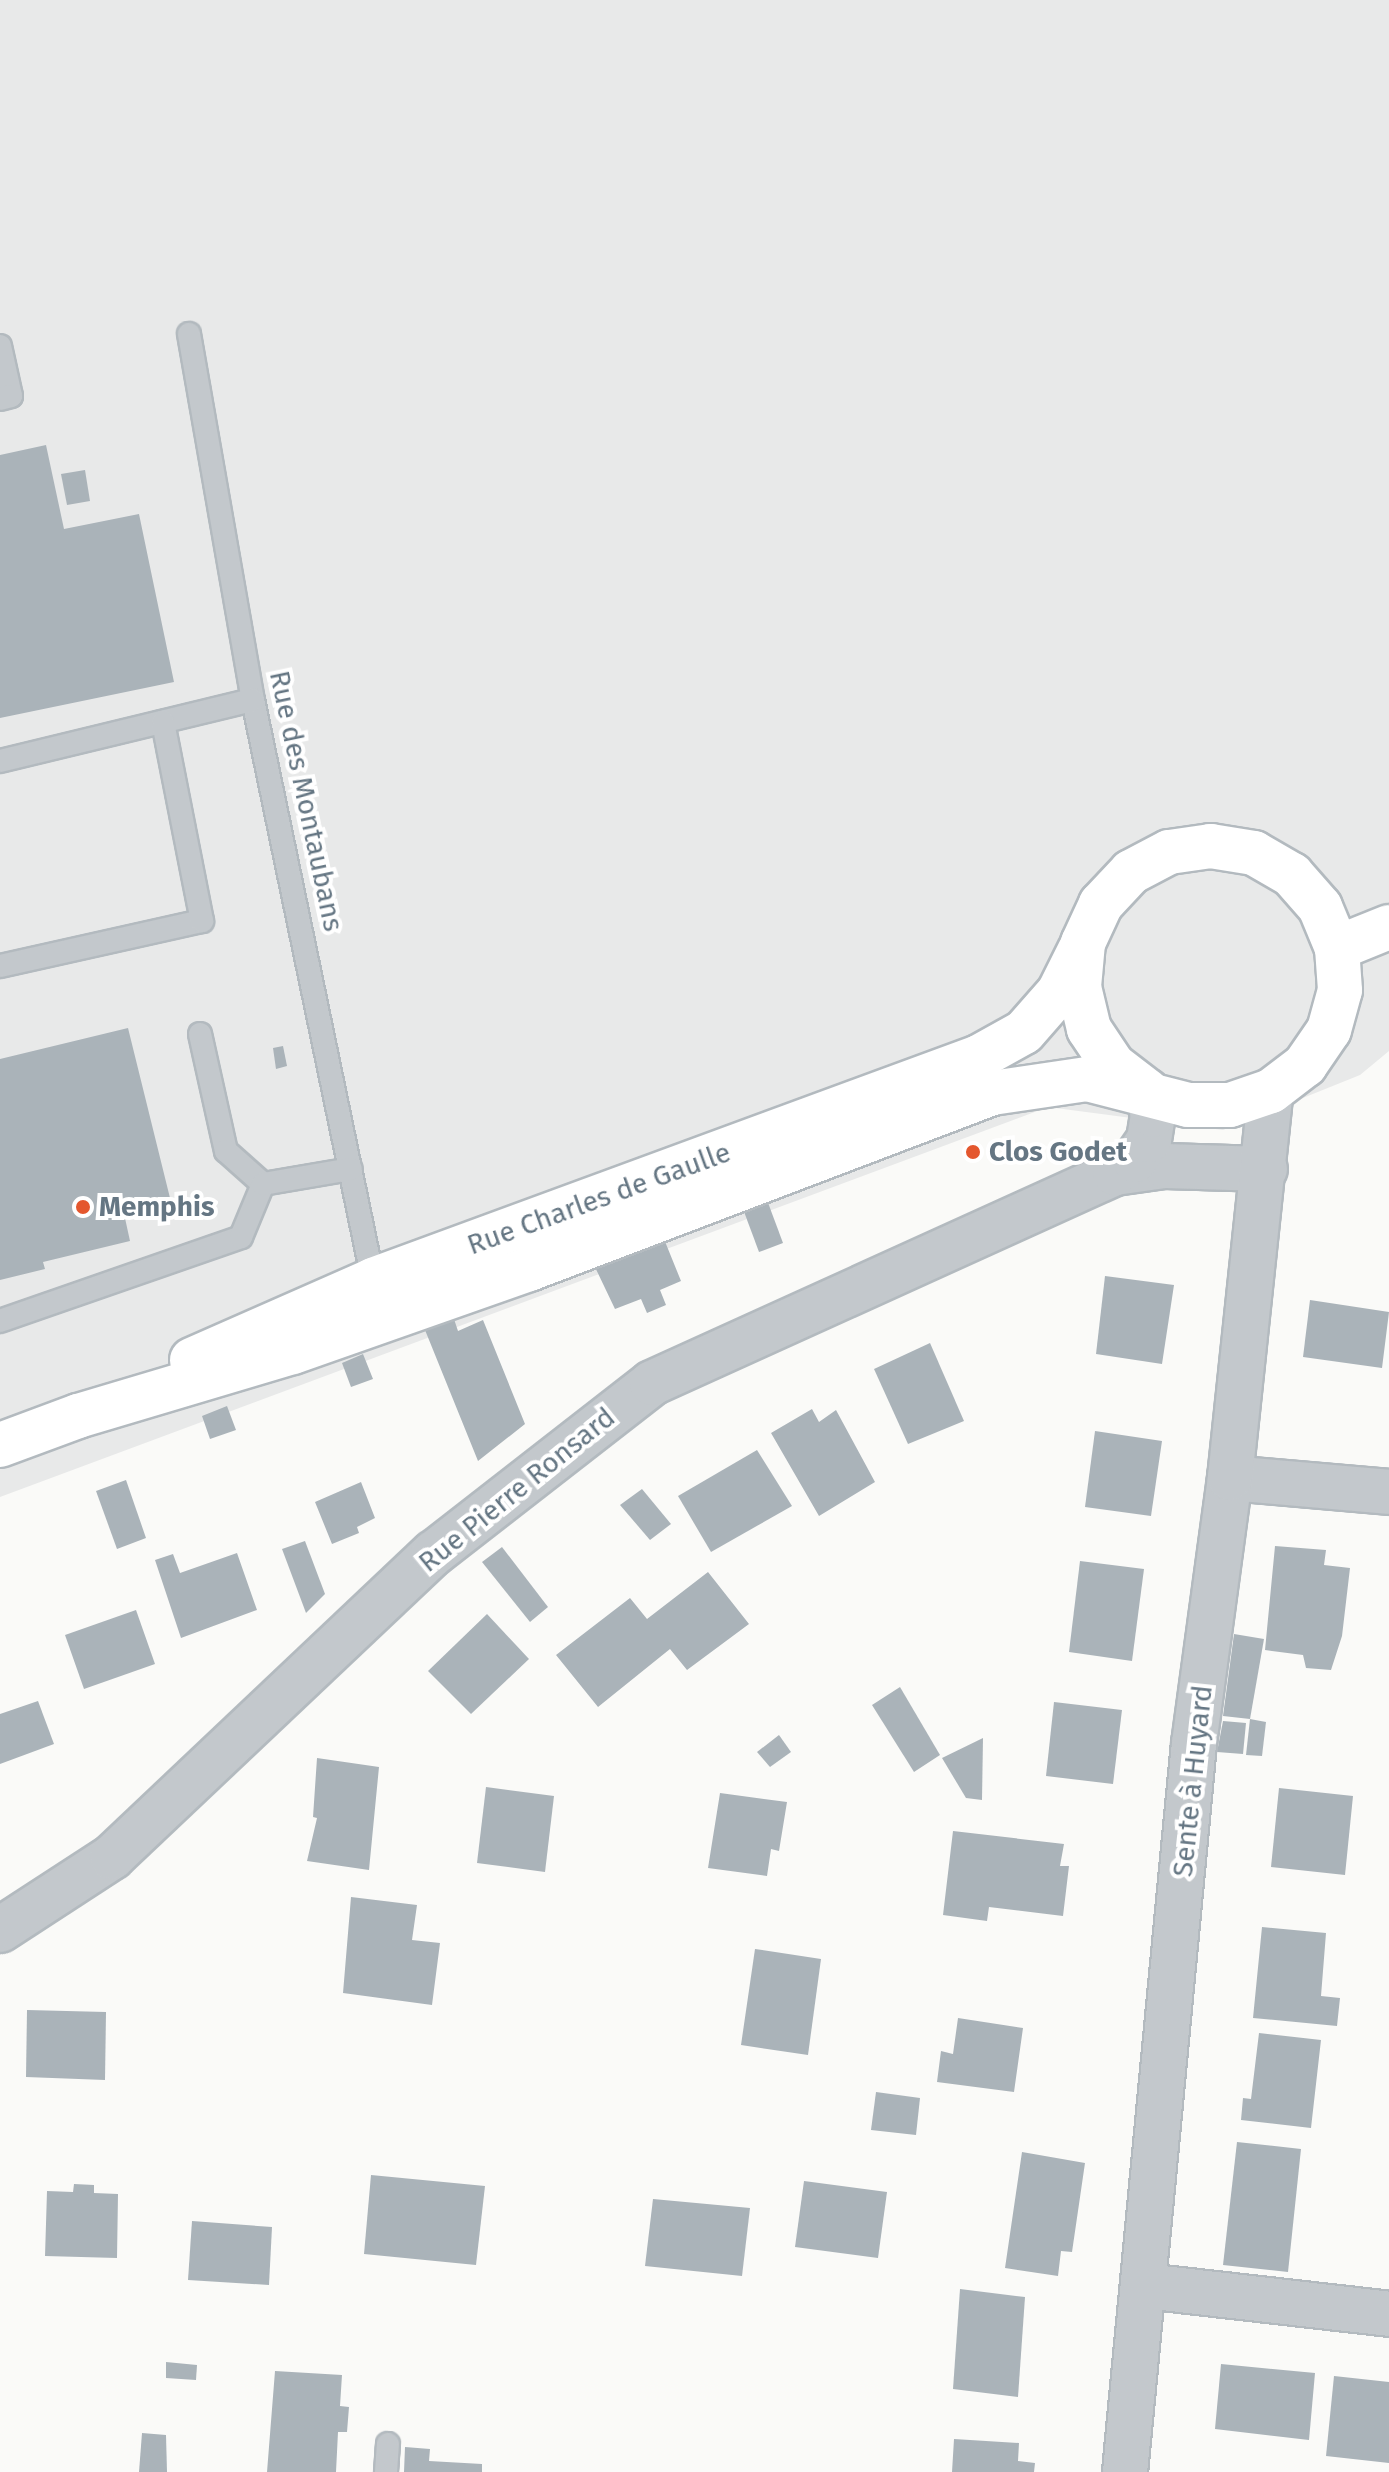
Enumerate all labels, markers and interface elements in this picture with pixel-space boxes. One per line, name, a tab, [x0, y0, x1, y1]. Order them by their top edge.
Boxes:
street label: Rue des Montaubans	[262, 668, 350, 934]
place label: Clos Godet	[989, 1135, 1127, 1169]
street label: Rue Charles de Gaulle	[463, 1136, 735, 1262]
marker: Clos Godet	[964, 1143, 982, 1161]
place label: Memphis	[99, 1190, 214, 1224]
marker: Memphis	[74, 1198, 92, 1216]
street label: Rue Pierre Ronsard	[412, 1401, 622, 1579]
street label: Sente à Huyard	[1166, 1683, 1220, 1879]

